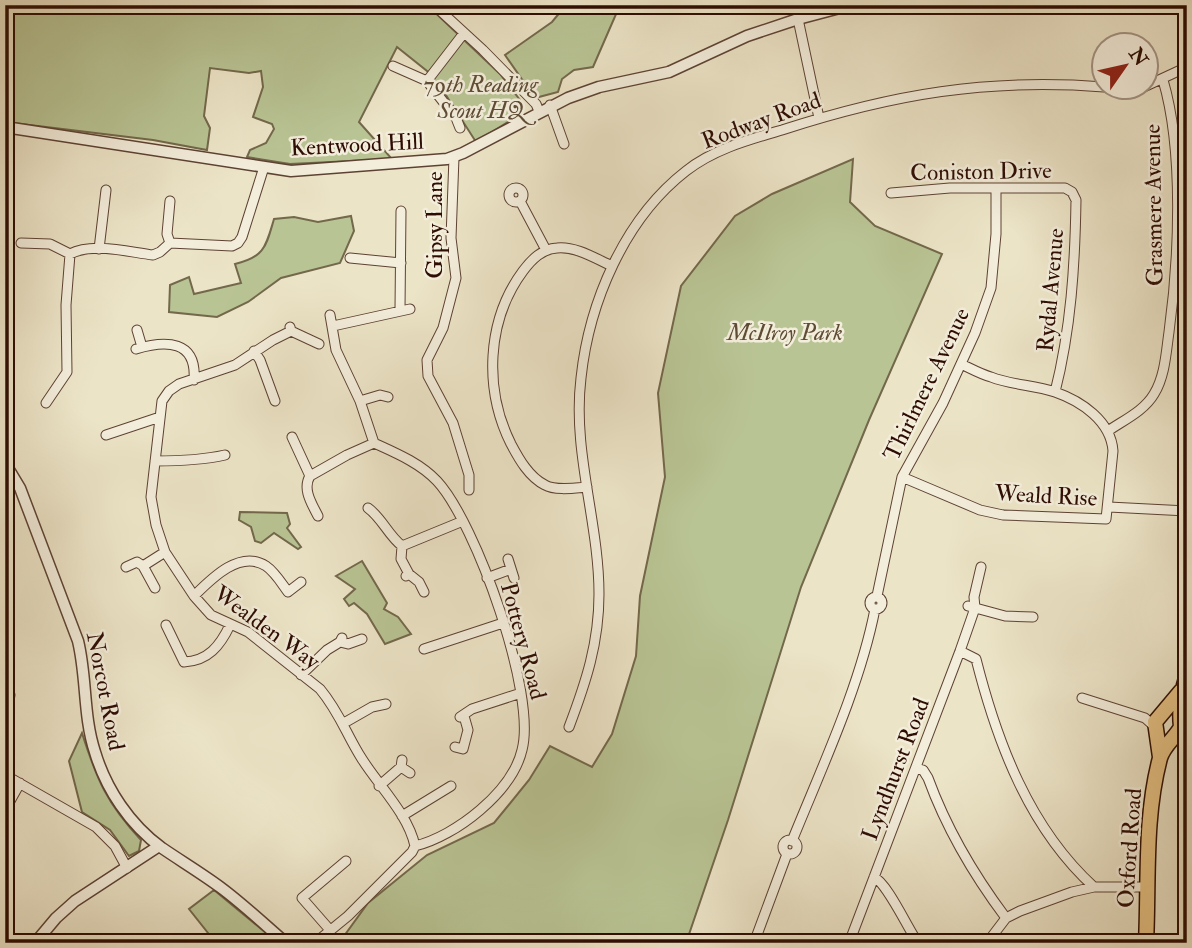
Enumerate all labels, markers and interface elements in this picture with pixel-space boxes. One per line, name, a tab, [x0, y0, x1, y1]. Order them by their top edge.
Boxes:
north arrow	[1090, 32, 1160, 102]
text: N	[1123, 42, 1154, 72]
park label: 79th Reading Scout HQ	[424, 70, 539, 125]
street label: Rodway Road	[698, 85, 825, 155]
street label: Grasmere Avenue	[1138, 123, 1169, 286]
street label: Kentwood Hill	[290, 127, 425, 162]
street label: Coniston Drive	[910, 156, 1052, 187]
street label: Gipsy Lane	[420, 171, 450, 279]
street label: Rydal Avenue	[1031, 227, 1070, 353]
street label: Thirlmere Avenue	[877, 303, 976, 465]
park label: McIlroy Park	[725, 318, 843, 347]
street label: Weald Rise	[993, 478, 1098, 513]
street label: Wealden Way	[207, 578, 326, 676]
street label: Pottery Road	[494, 579, 553, 703]
street label: Norcot Road	[80, 629, 131, 753]
street label: Lyndhurst Road	[855, 694, 936, 845]
street label: Oxford Road	[1111, 787, 1148, 909]

